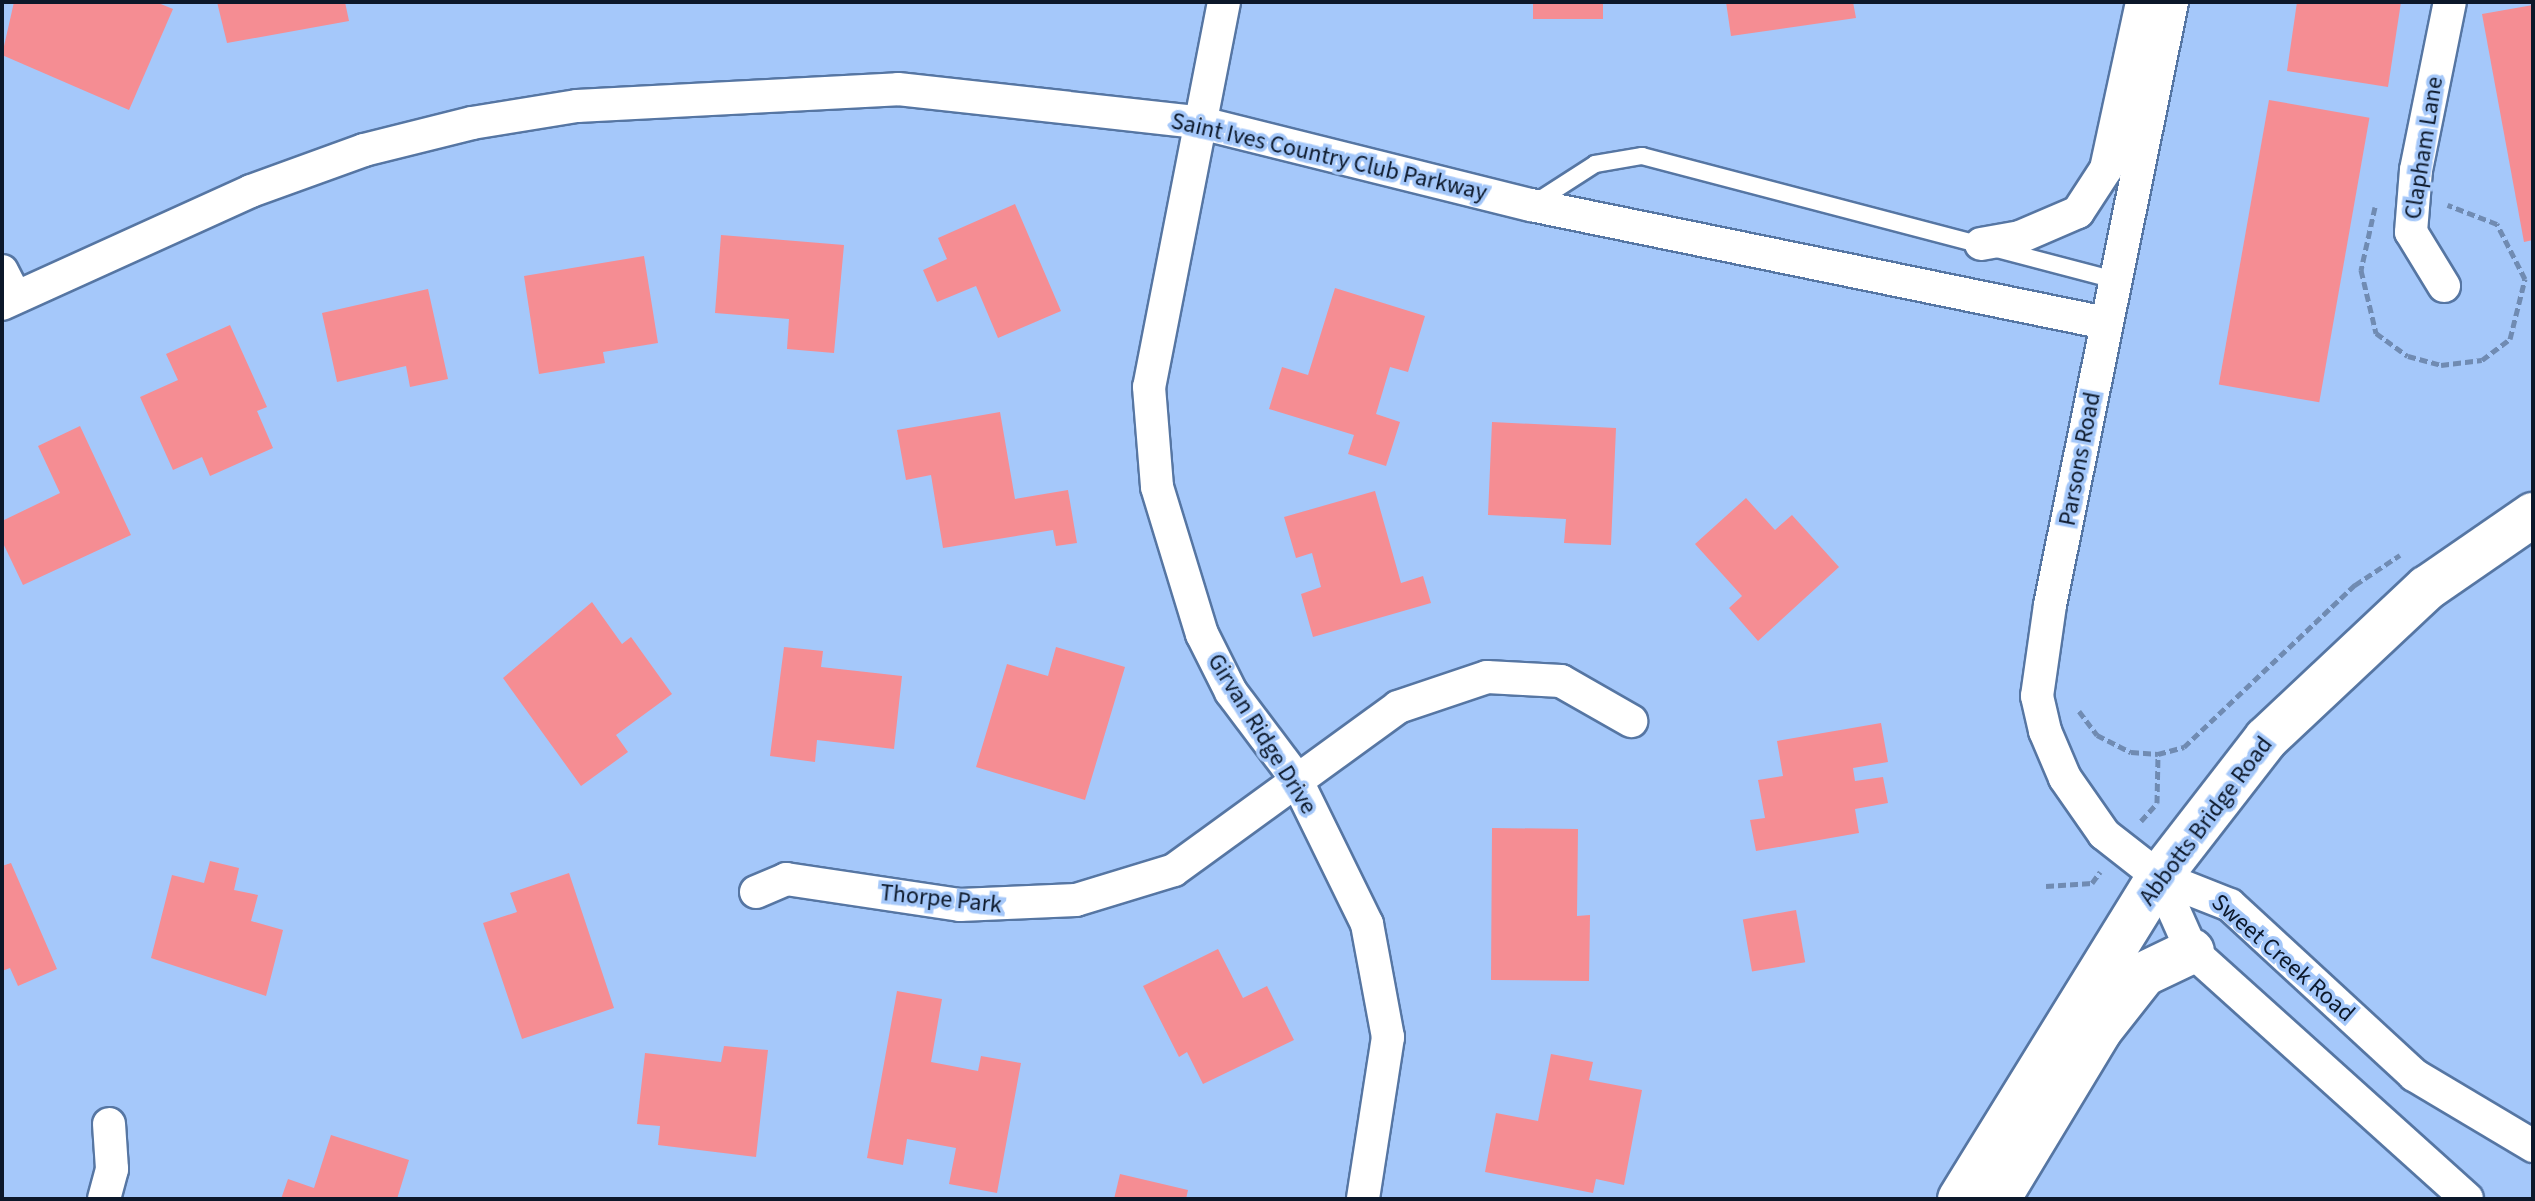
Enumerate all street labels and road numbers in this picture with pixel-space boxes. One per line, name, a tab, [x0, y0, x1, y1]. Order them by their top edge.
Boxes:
street label: Clapham Lane	[2399, 75, 2449, 221]
street label: Saint Ives Country Club Parkway	[1168, 107, 1490, 207]
street label: Parsons Road	[2053, 390, 2107, 528]
street label: Girvan Ridge Drive	[1201, 648, 1323, 820]
street label: Abbotts Bridge Road	[2133, 731, 2279, 911]
street label: Thorpe Park	[879, 878, 1003, 920]
street label: Sweet Creek Road	[2206, 888, 2360, 1028]

